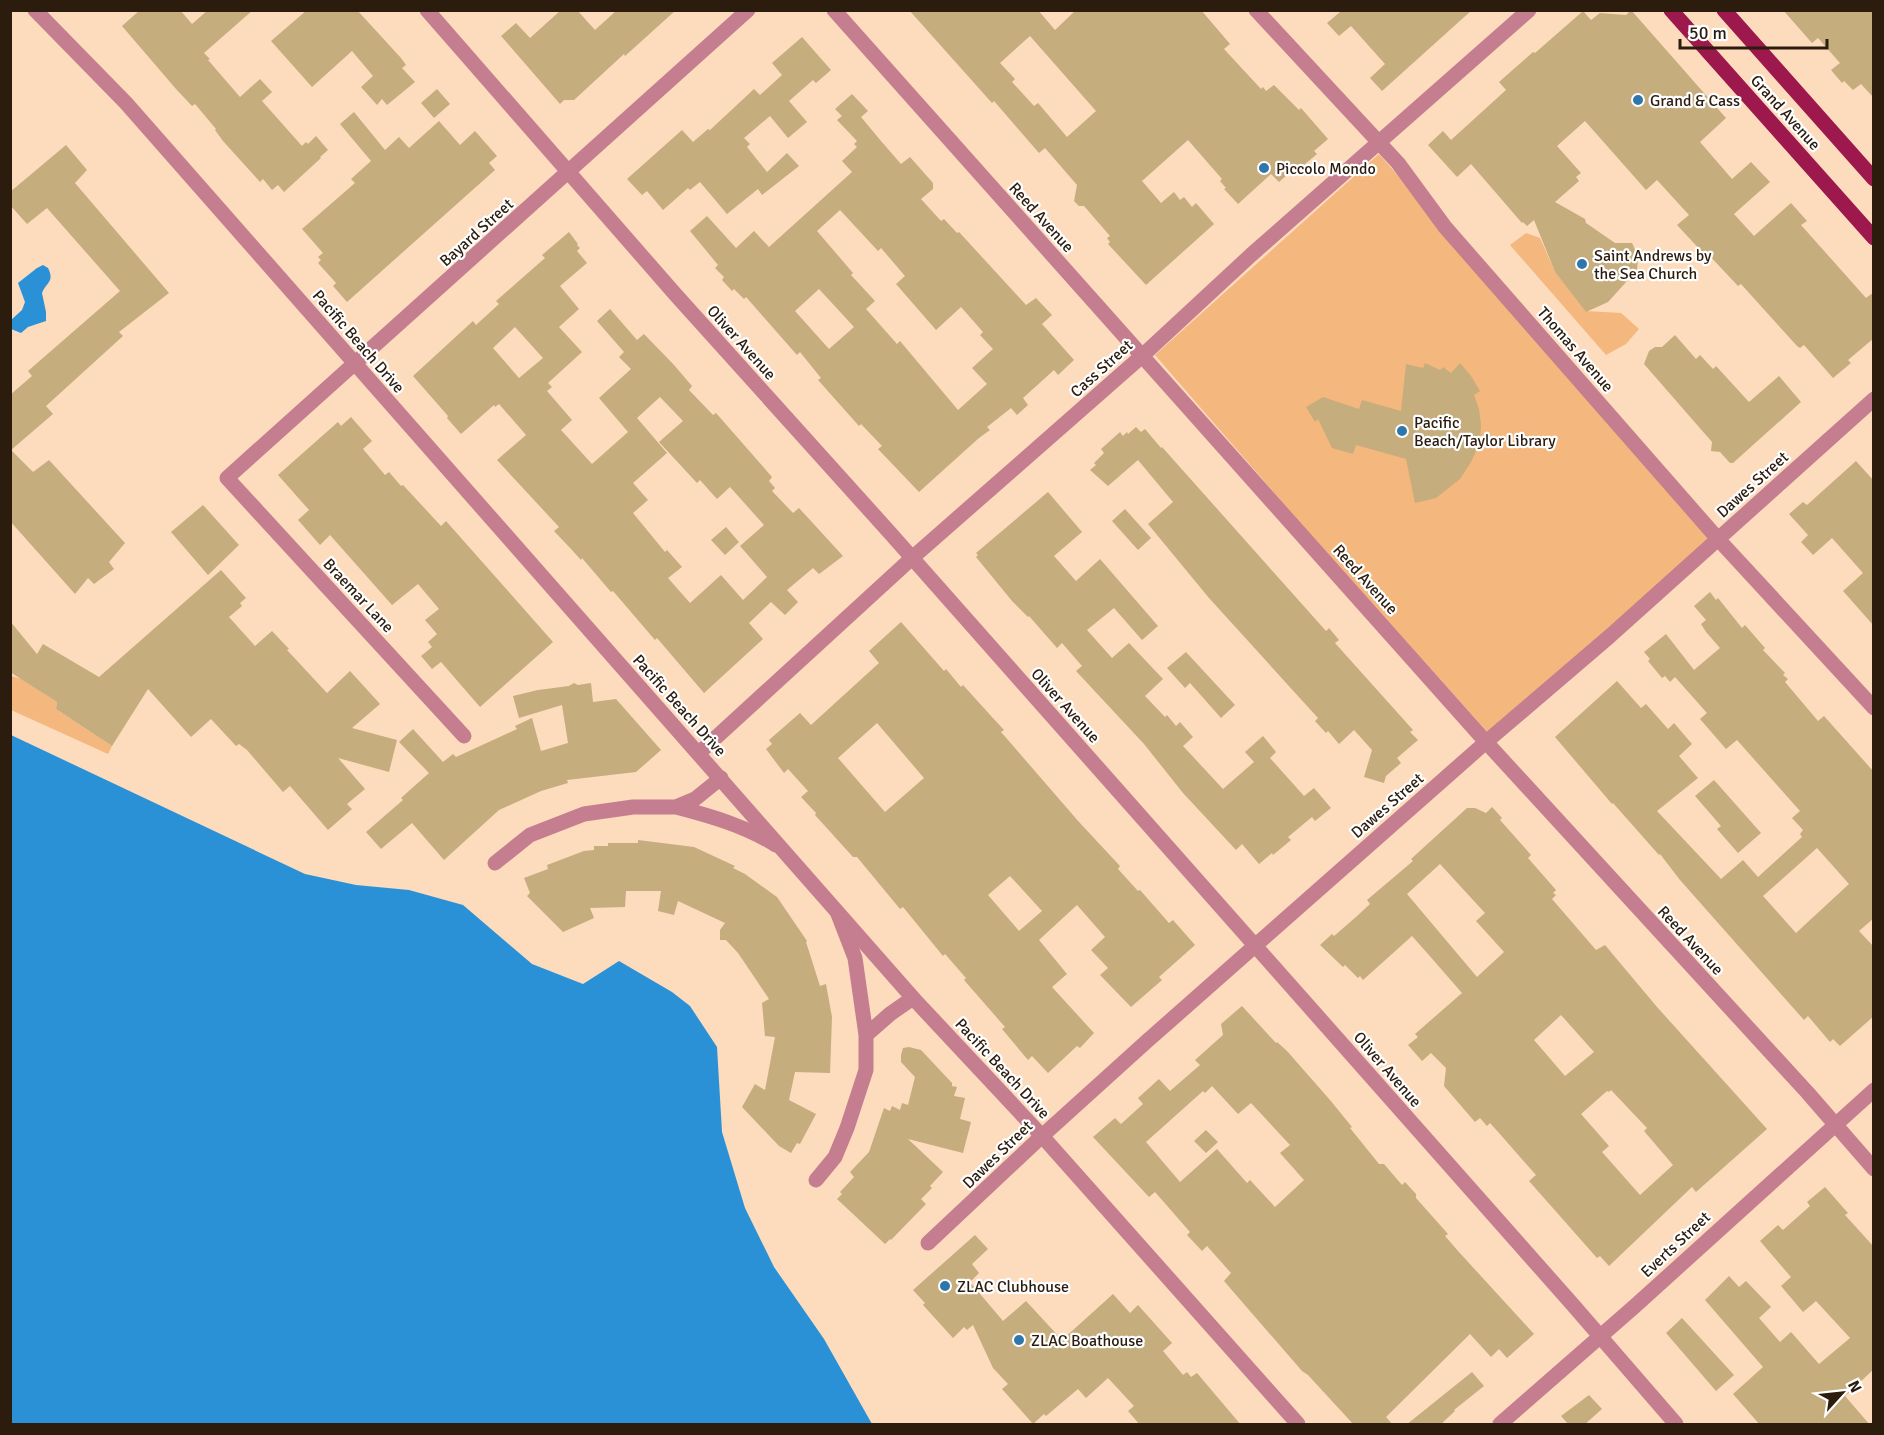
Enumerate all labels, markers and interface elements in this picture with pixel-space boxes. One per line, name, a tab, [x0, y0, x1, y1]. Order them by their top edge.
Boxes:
scale bar	[1680, 12, 1827, 50]
text: 50 m	[1689, 22, 1727, 44]
street label: Grand Avenue	[1746, 71, 1824, 155]
place label: Grand & Cass	[1650, 91, 1740, 111]
marker: Grand & Cass	[1631, 93, 1645, 107]
place label: Piccolo Mondo	[1276, 159, 1376, 179]
marker: Piccolo Mondo	[1257, 161, 1271, 175]
street label: Reed Avenue	[1005, 178, 1078, 257]
street label: Bayard Street	[436, 194, 518, 271]
place label: Saint Andrews by the Sea Church	[1594, 246, 1712, 284]
marker: Saint Andrews by the Sea Church	[1575, 257, 1589, 271]
street label: Pacific Beach Drive	[308, 286, 409, 397]
street label: Oliver Avenue	[702, 301, 780, 384]
street label: Thomas Avenue	[1533, 303, 1618, 396]
street label: Cass Street	[1066, 335, 1137, 402]
place label: Pacific Beach/Taylor Library	[1414, 413, 1556, 451]
marker: Pacific Beach/Taylor Library	[1395, 424, 1409, 438]
street label: Dawes Street	[1713, 447, 1793, 522]
street label: Reed Avenue	[1329, 540, 1402, 619]
street label: Braemar Lane	[319, 554, 398, 637]
street label: Pacific Beach Drive	[628, 651, 730, 761]
street label: Oliver Avenue	[1026, 664, 1104, 747]
street label: Dawes Street	[1347, 769, 1428, 843]
street label: Reed Avenue	[1653, 902, 1727, 979]
street label: Pacific Beach Drive	[950, 1014, 1054, 1123]
street label: Oliver Avenue	[1349, 1028, 1426, 1112]
street label: Dawes Street	[958, 1116, 1037, 1193]
street label: Everts Street	[1637, 1207, 1715, 1282]
place label: ZLAC Clubhouse	[957, 1277, 1069, 1297]
marker: ZLAC Clubhouse	[938, 1279, 952, 1293]
place label: ZLAC Boathouse	[1031, 1331, 1143, 1351]
marker: ZLAC Boathouse	[1012, 1333, 1026, 1347]
north arrow	[1812, 1363, 1872, 1423]
text: N	[1843, 1377, 1866, 1396]

